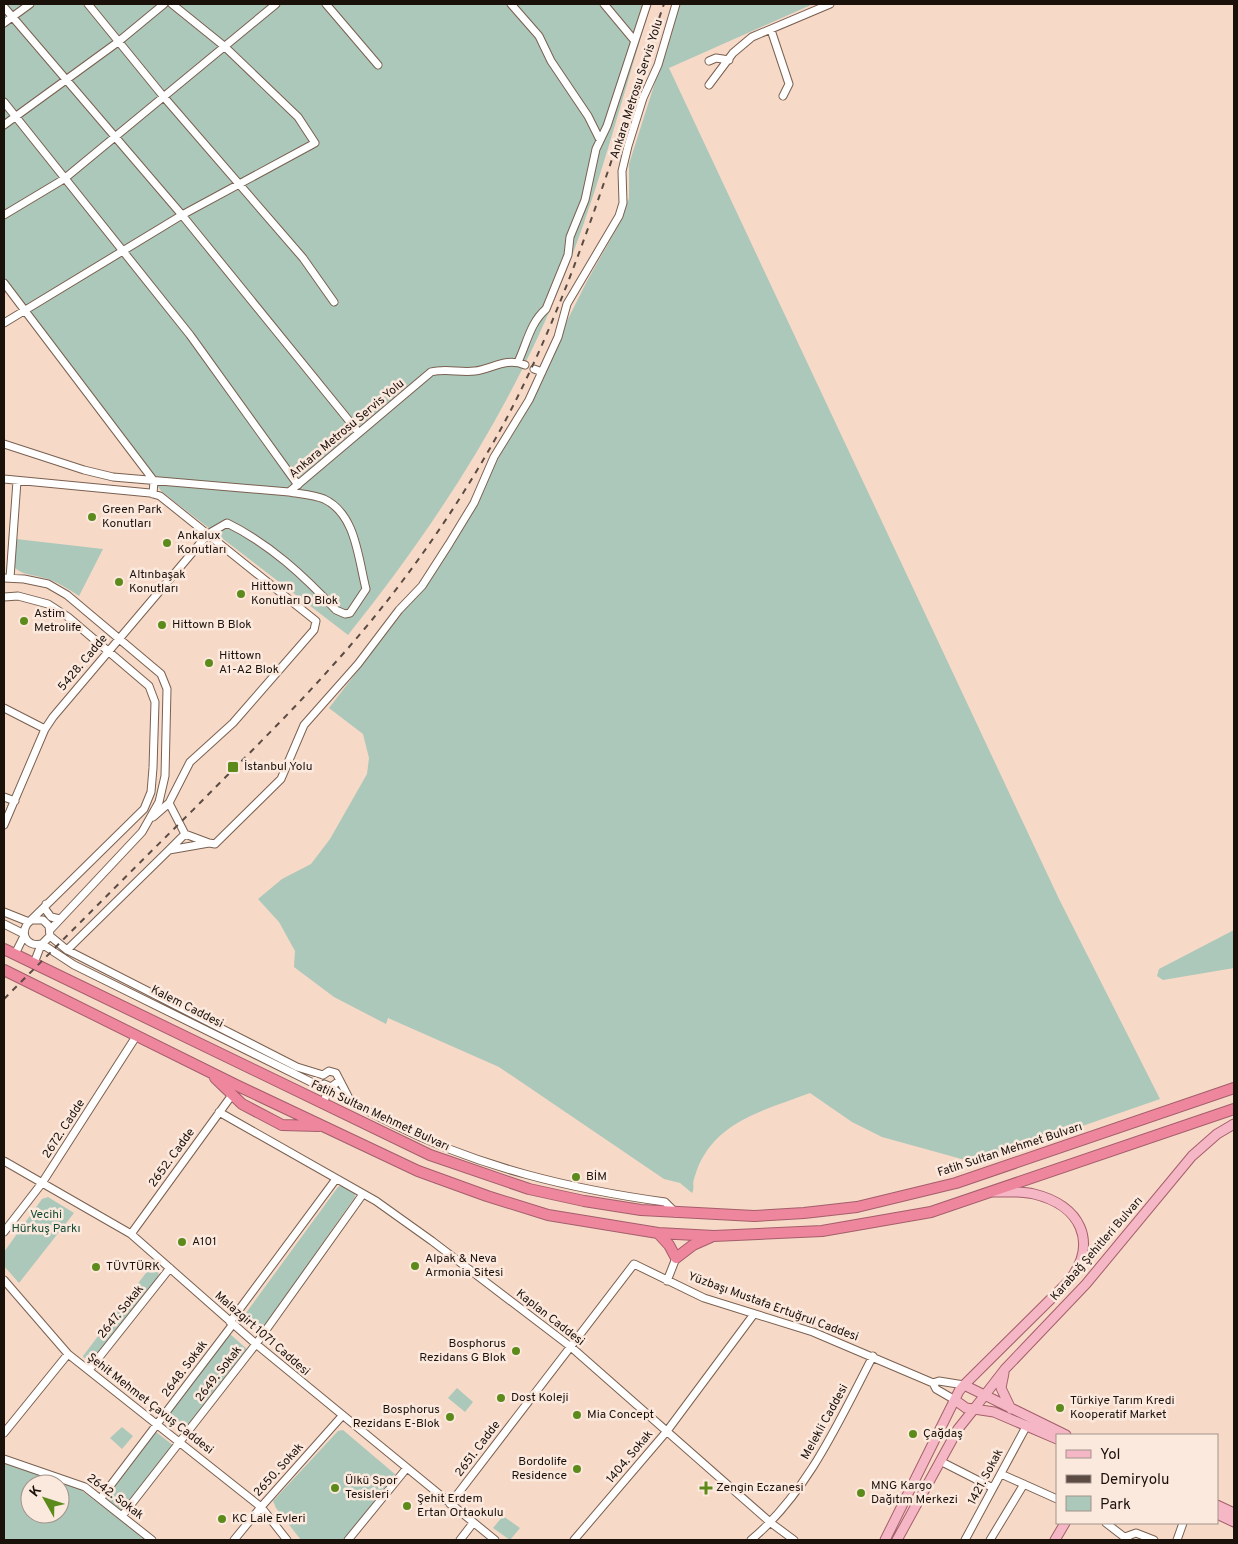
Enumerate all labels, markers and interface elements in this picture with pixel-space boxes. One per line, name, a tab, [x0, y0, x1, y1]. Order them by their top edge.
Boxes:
street label: Ankara Metrosu Servis Yolu	[607, 17, 667, 161]
street label: Ankara Metrosu Servis Yolu	[286, 376, 408, 482]
place label: Green Park Konutları	[102, 502, 162, 532]
marker: Green Park Konutları	[86, 511, 98, 523]
place label: Ankalux Konutları	[177, 528, 226, 558]
marker: Ankalux Konutları	[161, 537, 173, 549]
place label: Altınbaşak Konutları	[129, 567, 186, 597]
marker: Altınbaşak Konutları	[113, 576, 125, 588]
place label: Hittown Konutları D Blok	[251, 579, 338, 609]
marker: Hittown Konutları D Blok	[235, 588, 247, 600]
place label: Astim Metrolife	[34, 606, 81, 636]
marker: Astim Metrolife	[18, 615, 30, 627]
place label: Hittown B Blok	[172, 617, 252, 633]
marker: Hittown B Blok	[156, 619, 168, 631]
street label: 5428. Cadde	[55, 631, 111, 695]
place label: Hittown A1-A2 Blok	[219, 648, 279, 678]
marker: Hittown A1-A2 Blok	[203, 657, 215, 669]
place label: İstanbul Yolu	[244, 759, 312, 775]
marker: İstanbul Yolu	[226, 760, 240, 774]
street label: Kalem Caddesi	[148, 982, 226, 1032]
street label: Fatih Sultan Mehmet Bulvarı	[308, 1077, 452, 1155]
street label: 2672. Cadde	[39, 1096, 89, 1162]
street label: Fatih Sultan Mehmet Bulvarı	[936, 1119, 1084, 1181]
street label: 2652. Cadde	[145, 1125, 199, 1191]
place label: BİM	[586, 1169, 607, 1185]
marker: BİM	[570, 1171, 582, 1183]
street label: Karabağ Şehitleri Bulvarı	[1047, 1193, 1147, 1305]
park label: Vecihi Hürkuş Parkı	[11, 1207, 81, 1237]
place label: A101	[192, 1234, 217, 1250]
marker: A101	[176, 1236, 188, 1248]
place label: Alpak & Neva Armonia Sitesi	[425, 1251, 503, 1281]
place label: TÜVTÜRK	[106, 1259, 160, 1275]
marker: Alpak & Neva Armonia Sitesi	[409, 1260, 421, 1272]
marker: TÜVTÜRK	[90, 1261, 102, 1273]
street label: Yüzbaşı Mustafa Ertuğrul Caddesi	[685, 1269, 861, 1345]
street label: 2647. Sokak	[94, 1282, 148, 1342]
street label: Kaplan Caddesi	[512, 1286, 588, 1350]
street label: Malazgirt 1071 Caddesi	[211, 1288, 313, 1380]
place label: Bosphorus Rezidans G Blok	[419, 1336, 506, 1366]
street label: 2648. Sokak	[158, 1337, 212, 1401]
street label: 2649. Sokak	[192, 1343, 246, 1405]
marker: Bosphorus Rezidans G Blok	[510, 1345, 522, 1357]
street label: Şehit Mehmet Çavuş Caddesi	[84, 1350, 216, 1458]
street label: Melekli Caddesi	[798, 1381, 852, 1463]
place label: Dost Koleji	[511, 1390, 569, 1406]
marker: Dost Koleji	[495, 1392, 507, 1404]
place label: Türkiye Tarım Kredi Kooperatif Market	[1070, 1393, 1175, 1423]
place label: Bosphorus Rezidans E-Blok	[353, 1402, 440, 1432]
marker: Türkiye Tarım Kredi Kooperatif Market	[1054, 1402, 1066, 1414]
place label: Mia Concept	[587, 1407, 654, 1423]
marker: Mia Concept	[571, 1409, 583, 1421]
marker: Bosphorus Rezidans E-Blok	[444, 1411, 456, 1423]
street label: 2651. Cadde	[452, 1418, 504, 1480]
place label: Çağdaş	[923, 1426, 963, 1442]
street label: 1404. Sokak	[603, 1427, 657, 1487]
marker: Çağdaş	[907, 1428, 919, 1440]
legend	[1056, 1434, 1218, 1524]
street label: 2650. Sokak	[250, 1440, 308, 1500]
street label: 1421. Sokak	[965, 1446, 1007, 1508]
text: Yol	[1100, 1446, 1121, 1465]
place label: Bordolife Residence	[511, 1454, 567, 1484]
marker: Bordolife Residence	[571, 1463, 583, 1475]
street label: 2642. Sokak	[83, 1470, 147, 1524]
text: Demiryolu	[1100, 1471, 1169, 1490]
place label: Ülkü Spor Tesisleri	[345, 1473, 398, 1503]
north arrow	[20, 1474, 70, 1524]
place label: MNG Kargo Dağıtım Merkezi	[871, 1478, 958, 1508]
place label: Zengin Eczanesi	[716, 1480, 804, 1496]
text: K	[26, 1482, 46, 1501]
marker: Ülkü Spor Tesisleri	[329, 1482, 341, 1494]
marker: Zengin Eczanesi	[700, 1482, 712, 1494]
marker: MNG Kargo Dağıtım Merkezi	[855, 1487, 867, 1499]
place label: Şehit Erdem Ertan Ortaokulu	[417, 1491, 504, 1521]
text: Park	[1100, 1496, 1131, 1515]
marker: Şehit Erdem Ertan Ortaokulu	[401, 1500, 413, 1512]
place label: KC Lale Evleri	[232, 1511, 306, 1527]
marker: KC Lale Evleri	[216, 1513, 228, 1525]

